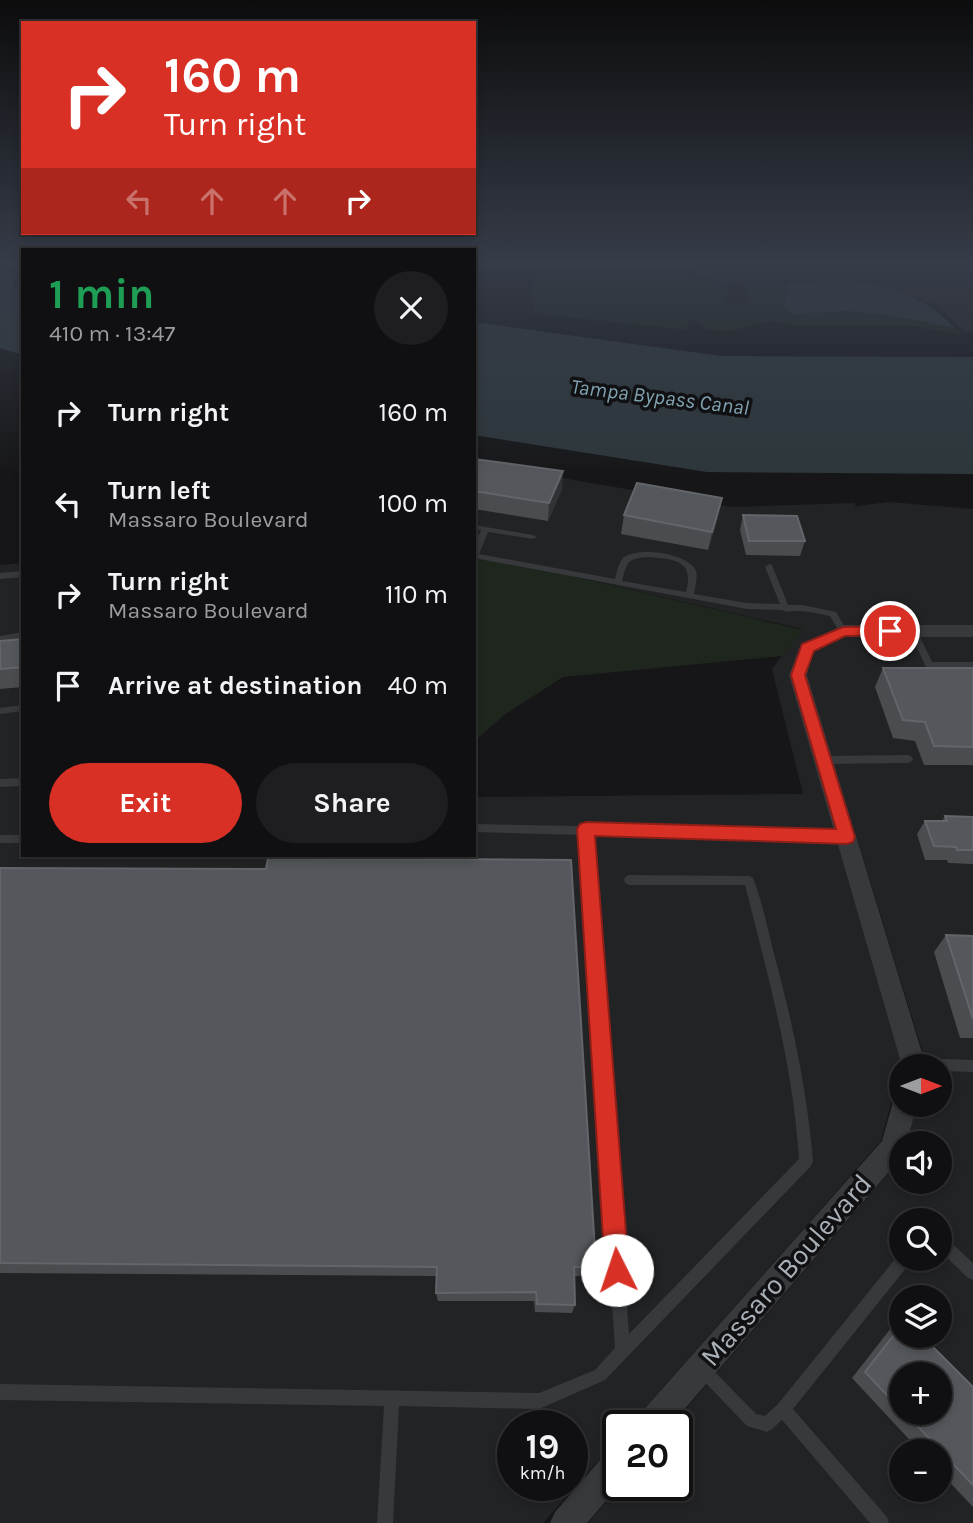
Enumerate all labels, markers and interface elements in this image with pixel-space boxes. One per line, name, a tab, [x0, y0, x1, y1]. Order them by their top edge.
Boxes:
text: 160 m	[164, 47, 301, 104]
icon: right	[49, 49, 140, 140]
text: Turn right	[164, 106, 306, 143]
icon: left	[120, 182, 158, 220]
icon: ahead	[193, 182, 231, 220]
icon: ahead	[266, 182, 304, 220]
icon: right	[339, 182, 377, 220]
text: 1 min	[49, 269, 154, 319]
button: close	[374, 271, 448, 345]
text: 410 m · 13:47	[49, 320, 175, 347]
water label: Tampa Bypass Canal	[570, 374, 750, 420]
icon: right	[49, 394, 87, 432]
text: Turn right	[108, 397, 229, 428]
text: 160 m	[379, 397, 448, 428]
text: Turn left	[108, 475, 210, 506]
icon: left	[49, 485, 87, 523]
text: 100 m	[378, 488, 448, 519]
text: Massaro Boulevard	[108, 506, 309, 533]
text: Turn right	[108, 566, 229, 597]
icon: right	[49, 576, 87, 614]
text: 110 m	[385, 579, 448, 610]
text: Massaro Boulevard	[108, 597, 309, 624]
pin	[860, 601, 920, 661]
icon: arrive	[871, 612, 909, 650]
icon: arrive	[49, 667, 87, 705]
text: Arrive at destination	[108, 670, 362, 701]
text: 40 m	[388, 670, 448, 701]
button: Exit	[49, 763, 242, 843]
button: Share	[256, 763, 448, 843]
north arrow	[889, 1054, 952, 1116]
map controls	[889, 1054, 952, 1502]
button: sound	[889, 1131, 952, 1194]
street label: Massaro Boulevard	[693, 1167, 879, 1373]
button: search	[889, 1208, 952, 1271]
position arrow	[580, 1233, 654, 1307]
button: layers	[889, 1285, 952, 1348]
button: +	[889, 1362, 952, 1425]
speed limit sign: 20	[602, 1410, 693, 1501]
text: 19	[526, 1426, 559, 1467]
button: −	[889, 1439, 952, 1502]
text: km/h	[520, 1462, 565, 1484]

